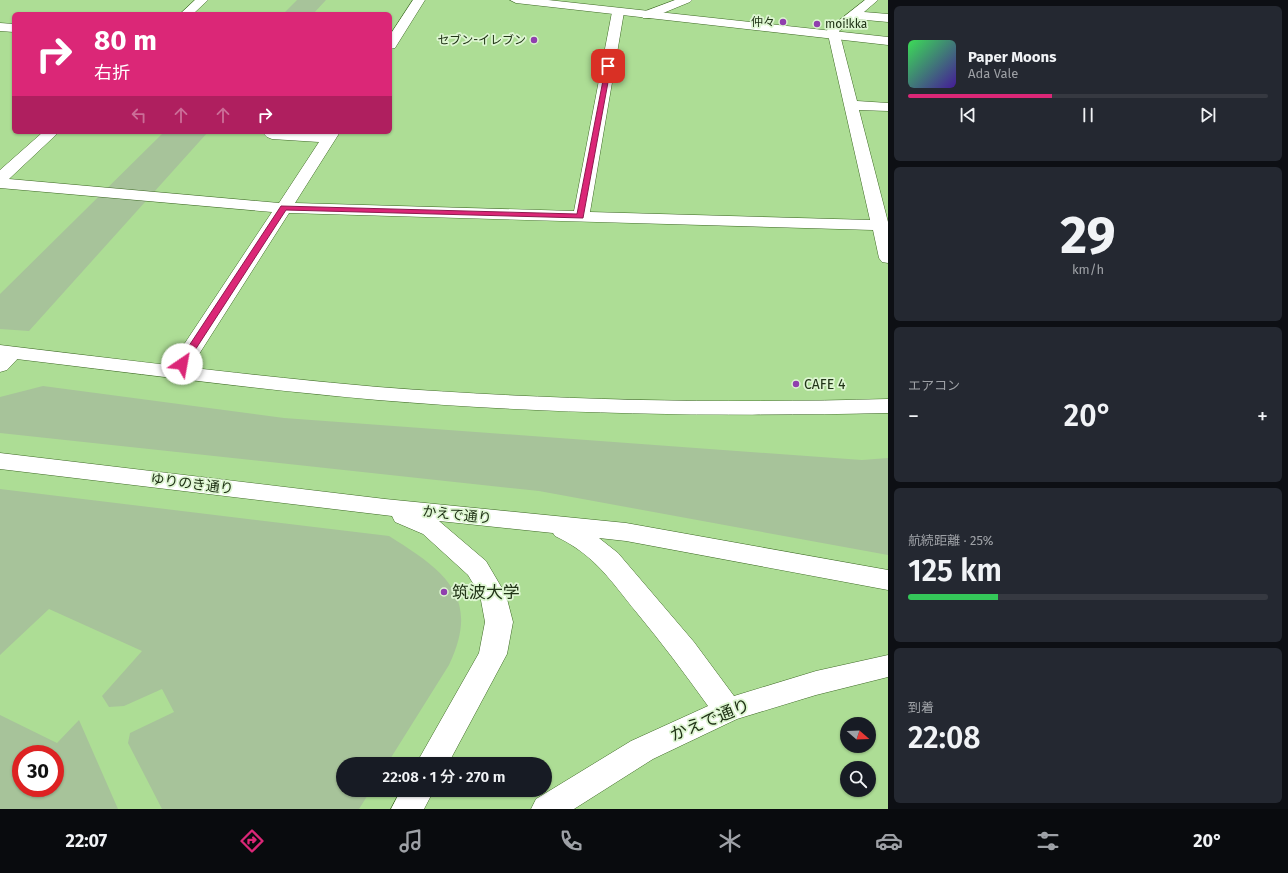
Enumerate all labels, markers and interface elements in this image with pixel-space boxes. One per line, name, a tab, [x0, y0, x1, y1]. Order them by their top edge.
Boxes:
place label: 仲々	[751, 15, 775, 29]
marker: 仲々	[778, 17, 788, 27]
place label: moi!kka	[825, 17, 867, 31]
marker: moi!kka	[812, 19, 822, 29]
text: 80 m	[94, 24, 157, 57]
icon: right	[28, 28, 80, 80]
place label: セブン-イレブン	[437, 33, 526, 47]
marker: セブン-イレブン	[529, 35, 539, 45]
text: Paper Moons	[968, 48, 1056, 66]
pin	[591, 49, 625, 83]
icon: arrive	[597, 55, 619, 77]
text: 右折	[94, 62, 130, 84]
text: Ada Vale	[968, 66, 1018, 81]
icon: left	[128, 104, 150, 126]
icon: ahead	[170, 104, 192, 126]
icon: ahead	[212, 104, 234, 126]
icon: right	[254, 104, 276, 126]
icon: previous	[957, 104, 979, 126]
icon: pause	[1077, 104, 1099, 126]
icon: next	[1197, 104, 1219, 126]
text: 29	[1060, 204, 1116, 267]
text: km/h	[1072, 262, 1104, 277]
position arrow	[161, 343, 203, 385]
place label: CAFE 4	[804, 376, 846, 393]
text: エアコン	[908, 378, 960, 393]
marker: CAFE 4	[791, 379, 801, 389]
text: 20°	[1064, 398, 1112, 434]
text: −	[908, 403, 919, 430]
text: +	[1257, 403, 1268, 430]
street label: ゆりのき通り	[149, 470, 235, 498]
street label: かえで通り	[422, 503, 492, 527]
text: 航続距離 · 25%	[908, 533, 993, 548]
text: 125 km	[908, 553, 1002, 589]
place label: 筑波大学	[452, 582, 520, 603]
marker: 筑波大学	[439, 587, 449, 597]
street label: かえで通り	[667, 694, 753, 746]
text: 到着	[908, 700, 934, 715]
north arrow	[840, 717, 876, 753]
map controls	[840, 717, 876, 797]
text: 22:08	[908, 720, 981, 756]
speed limit sign: 30	[12, 745, 64, 797]
button: search	[840, 761, 876, 797]
text: 22:08 · 1 分 · 270 m	[383, 768, 505, 786]
icon: directions	[238, 827, 266, 855]
icon: music	[397, 827, 425, 855]
icon: phone	[557, 827, 585, 855]
icon: climate	[716, 827, 744, 855]
icon: car	[875, 827, 903, 855]
icon: filters	[1034, 827, 1062, 855]
text: 22:07	[66, 830, 107, 852]
text: 20°	[1193, 830, 1222, 852]

